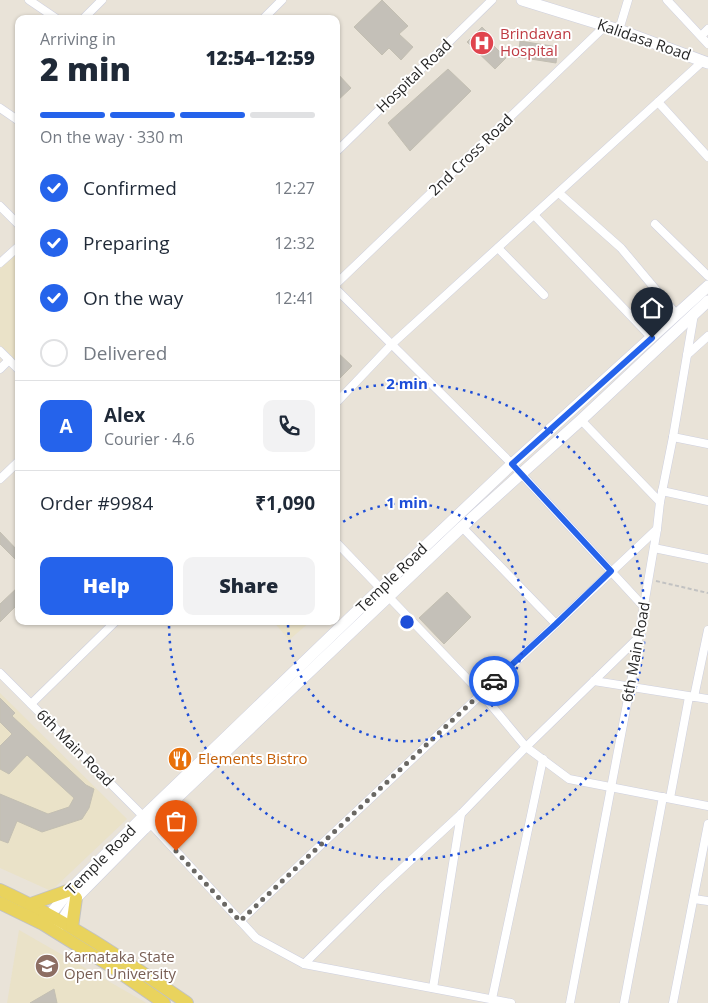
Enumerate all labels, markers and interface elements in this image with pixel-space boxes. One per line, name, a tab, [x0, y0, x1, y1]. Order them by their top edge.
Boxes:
street label: Kalidasa Road	[595, 14, 694, 64]
place label: Brindavan Hospital	[500, 23, 571, 60]
text: Arriving in	[40, 28, 116, 50]
hospital icon: Brindavan Hospital	[469, 30, 495, 56]
street label: Hospital Road	[371, 34, 455, 116]
text: 12:54–12:59	[205, 45, 315, 71]
text: 2 min	[40, 47, 131, 90]
street label: 2nd Cross Road	[424, 109, 517, 199]
text: On the way · 330 m	[40, 126, 183, 148]
icon: check	[40, 174, 68, 202]
text: Confirmed	[83, 175, 177, 201]
text: 12:27	[274, 177, 315, 199]
icon: check	[40, 229, 68, 257]
text: Preparing	[83, 230, 170, 256]
text: 12:32	[274, 232, 315, 254]
icon: check	[40, 284, 68, 312]
text: On the way	[83, 285, 183, 311]
text: 12:41	[274, 287, 315, 309]
pin	[631, 287, 673, 338]
icon: home	[638, 294, 666, 322]
text: Delivered	[83, 340, 167, 366]
text: 2 min	[386, 373, 428, 393]
button: phone	[263, 400, 315, 452]
text: Alex	[104, 402, 145, 428]
text: A	[59, 413, 73, 439]
text: Courier · 4.6	[104, 428, 195, 450]
text: Order #9984	[40, 490, 153, 516]
text: ₹1,090	[255, 490, 315, 516]
text: 1 min	[386, 492, 428, 512]
street label: Temple Road	[351, 538, 431, 616]
button: Help	[40, 557, 173, 615]
button: Share	[183, 557, 315, 615]
street label: 6th Main Road	[616, 600, 654, 704]
centre of rings	[398, 613, 416, 631]
courier	[469, 656, 519, 706]
icon: car	[480, 667, 508, 695]
street label: 6th Main Road	[33, 704, 119, 790]
restaurant icon: Elements Bistro	[167, 746, 193, 772]
place label: Elements Bistro	[198, 748, 308, 768]
pin	[155, 800, 197, 851]
icon: bag	[162, 807, 190, 835]
street label: Temple Road	[61, 820, 140, 899]
place label: Karnataka State Open University	[64, 946, 177, 983]
school or university icon: Karnataka State Open University	[34, 953, 60, 979]

